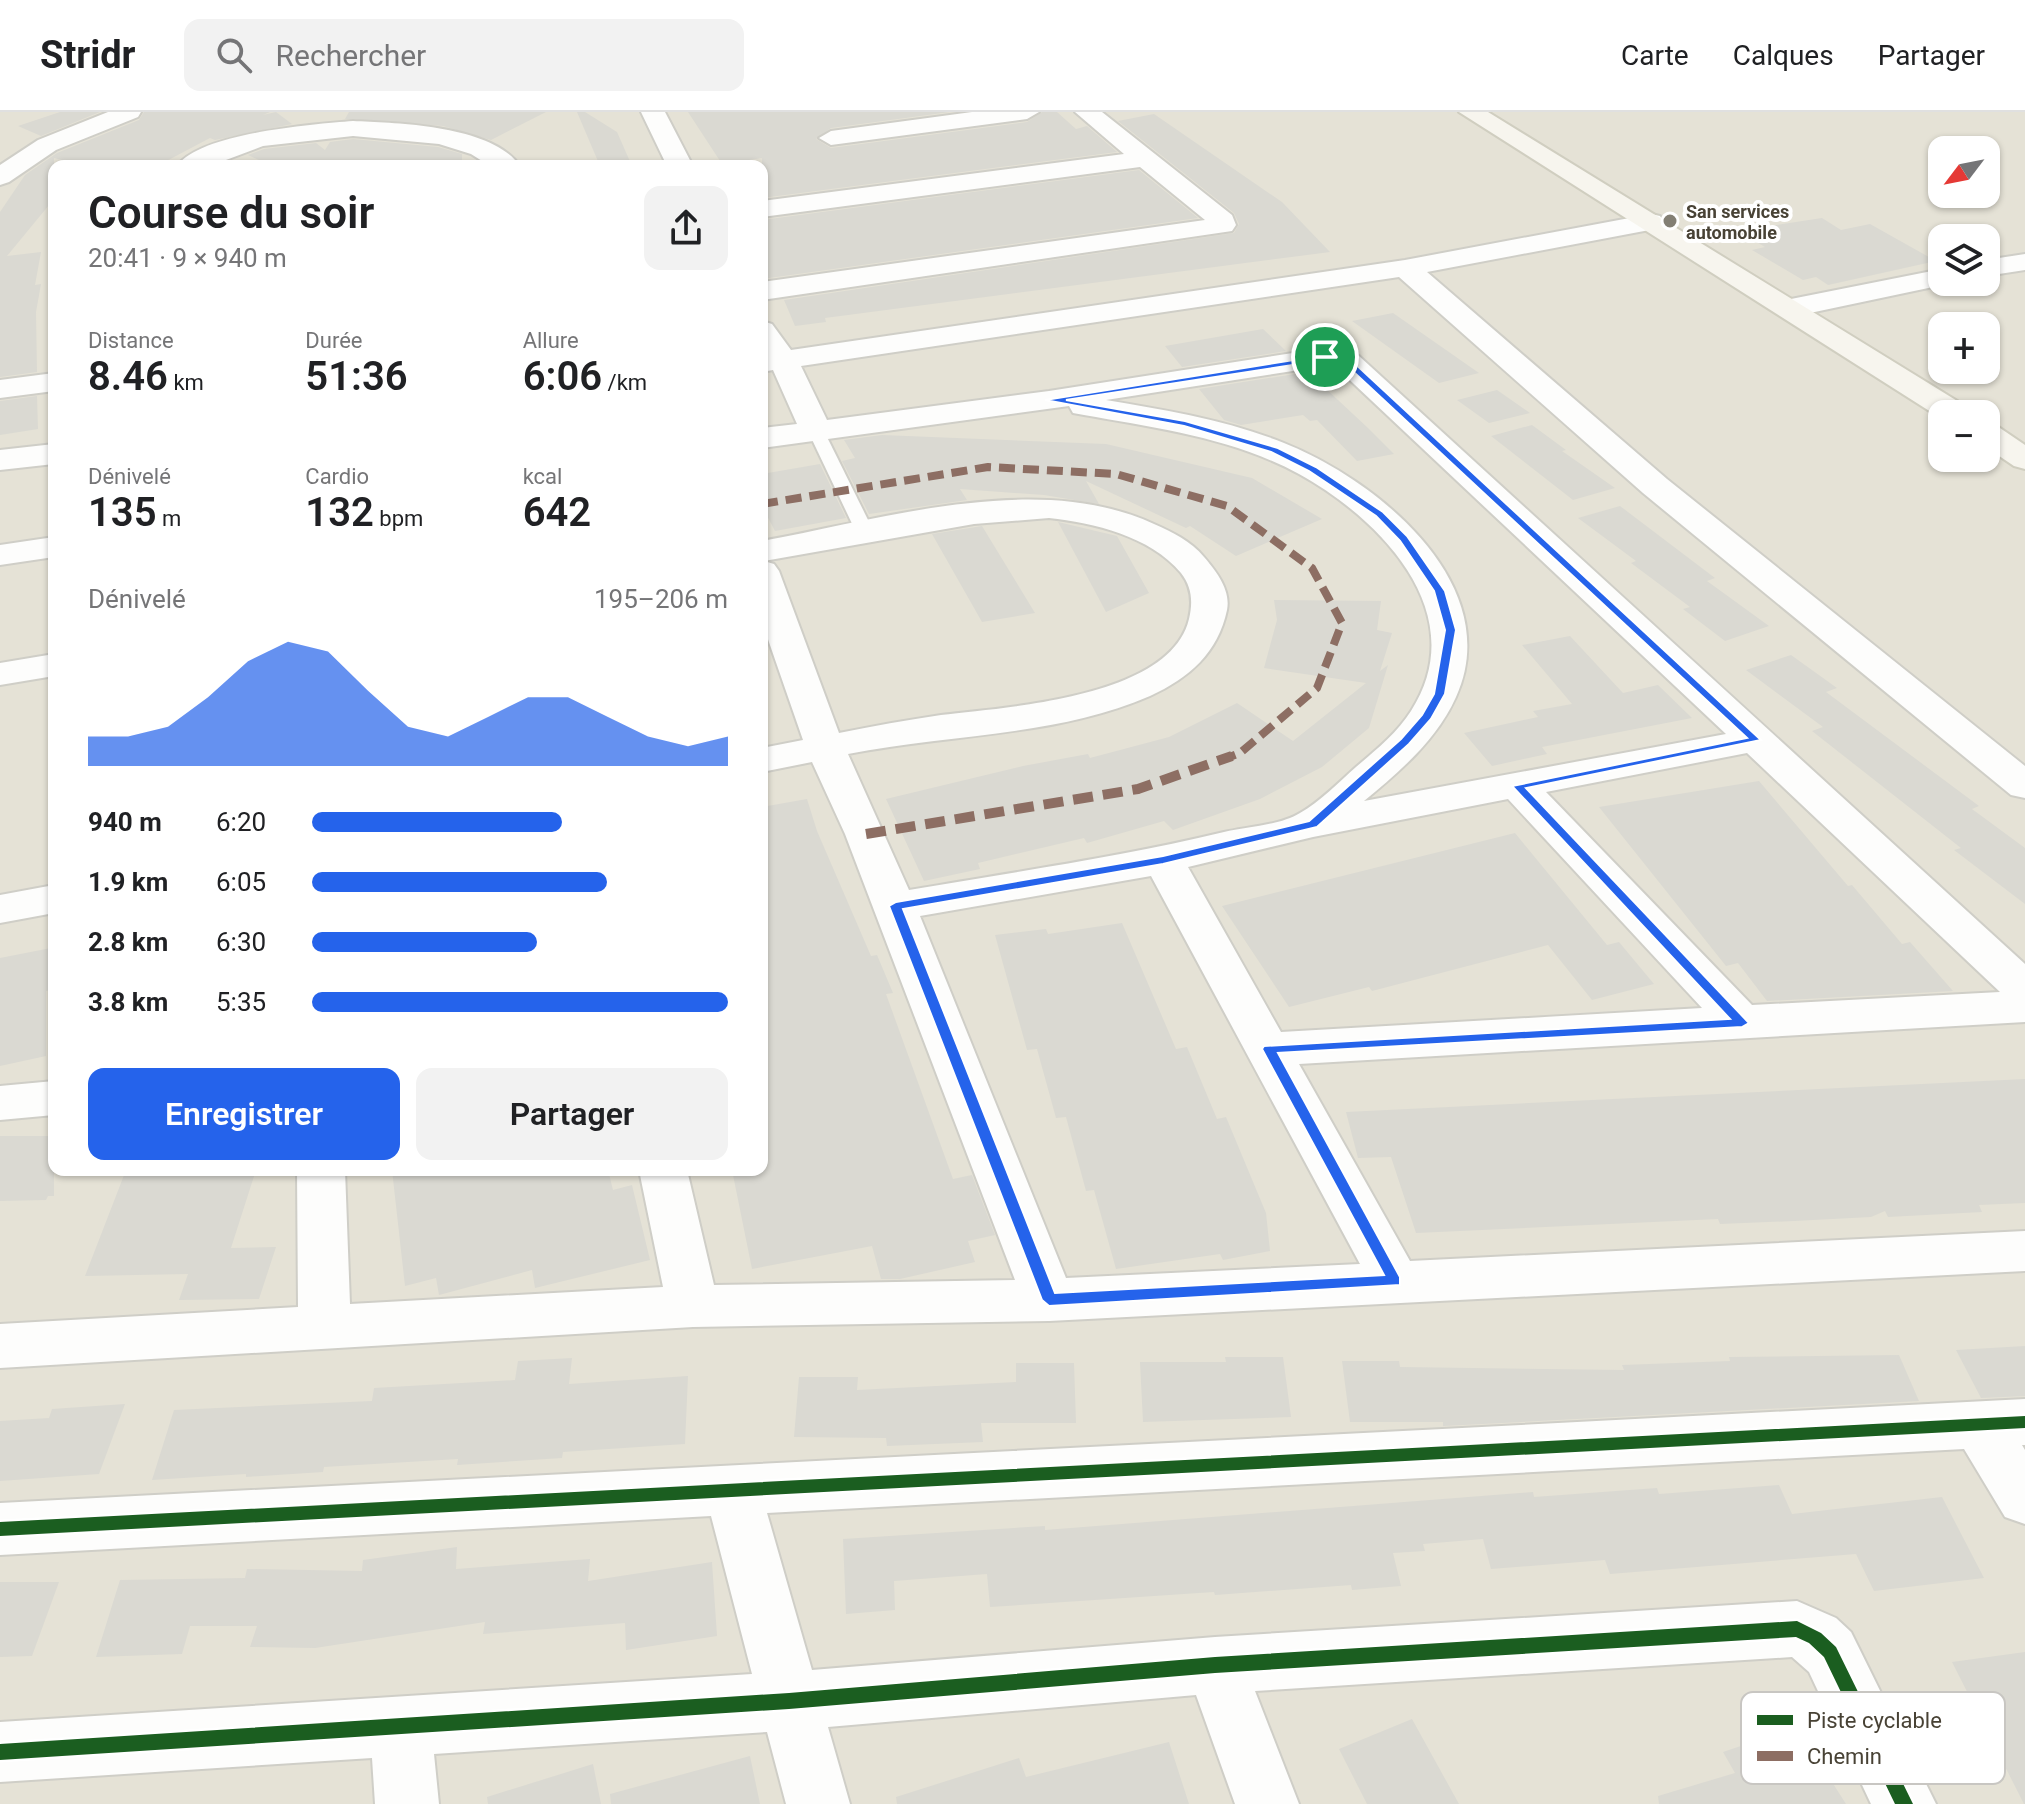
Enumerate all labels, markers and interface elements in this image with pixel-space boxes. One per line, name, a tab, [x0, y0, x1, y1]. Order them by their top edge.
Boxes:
search box	[184, 19, 744, 91]
text: Stridr	[40, 33, 136, 77]
icon: search	[212, 33, 256, 77]
text: Rechercher	[276, 38, 426, 73]
text: Carte	[1621, 39, 1689, 72]
text: Calques	[1733, 39, 1834, 72]
text: Partager	[1878, 39, 1985, 72]
north arrow	[1928, 136, 2000, 208]
map controls	[1928, 136, 2000, 472]
button: share	[644, 186, 728, 270]
text: Course du soir	[88, 187, 374, 239]
place label: San services automobile	[1686, 201, 1789, 243]
marker: San services automobile	[1661, 212, 1679, 230]
button: layers	[1928, 224, 2000, 296]
text: 20:41 · 9 × 940 m	[88, 243, 287, 273]
button: +	[1928, 312, 2000, 384]
pin	[1291, 323, 1359, 391]
text: Distance	[88, 328, 174, 353]
text: Durée	[305, 328, 362, 353]
text: Allure	[523, 328, 579, 353]
icon: arrive	[1303, 335, 1347, 379]
text: 8.46	[88, 353, 168, 400]
text: 51:36	[305, 353, 408, 400]
text: 6:06	[523, 353, 602, 400]
text: km	[168, 370, 204, 395]
text: /km	[602, 370, 647, 395]
button: −	[1928, 400, 2000, 472]
text: Dénivelé	[88, 464, 171, 489]
text: Cardio	[305, 464, 369, 489]
text: kcal	[523, 464, 562, 489]
text: 135	[88, 489, 157, 536]
text: 132	[305, 489, 374, 536]
text: 642	[523, 489, 591, 536]
text: m	[157, 506, 181, 531]
text: bpm	[374, 506, 423, 531]
text: Dénivelé	[88, 584, 186, 614]
text: 195–206 m	[594, 584, 728, 614]
text: 940 m	[88, 807, 162, 837]
text: 6:20	[216, 807, 266, 837]
text: 1.9 km	[88, 867, 168, 897]
text: 6:05	[216, 867, 266, 897]
text: 2.8 km	[88, 927, 168, 957]
text: 6:30	[216, 927, 266, 957]
text: 3.8 km	[88, 987, 168, 1017]
text: 5:35	[216, 987, 266, 1017]
button: Enregistrer	[88, 1068, 400, 1160]
button: Partager	[416, 1068, 728, 1160]
legend	[1741, 1692, 2005, 1784]
text: Piste cyclable	[1807, 1708, 1942, 1733]
text: Chemin	[1807, 1744, 1882, 1769]

